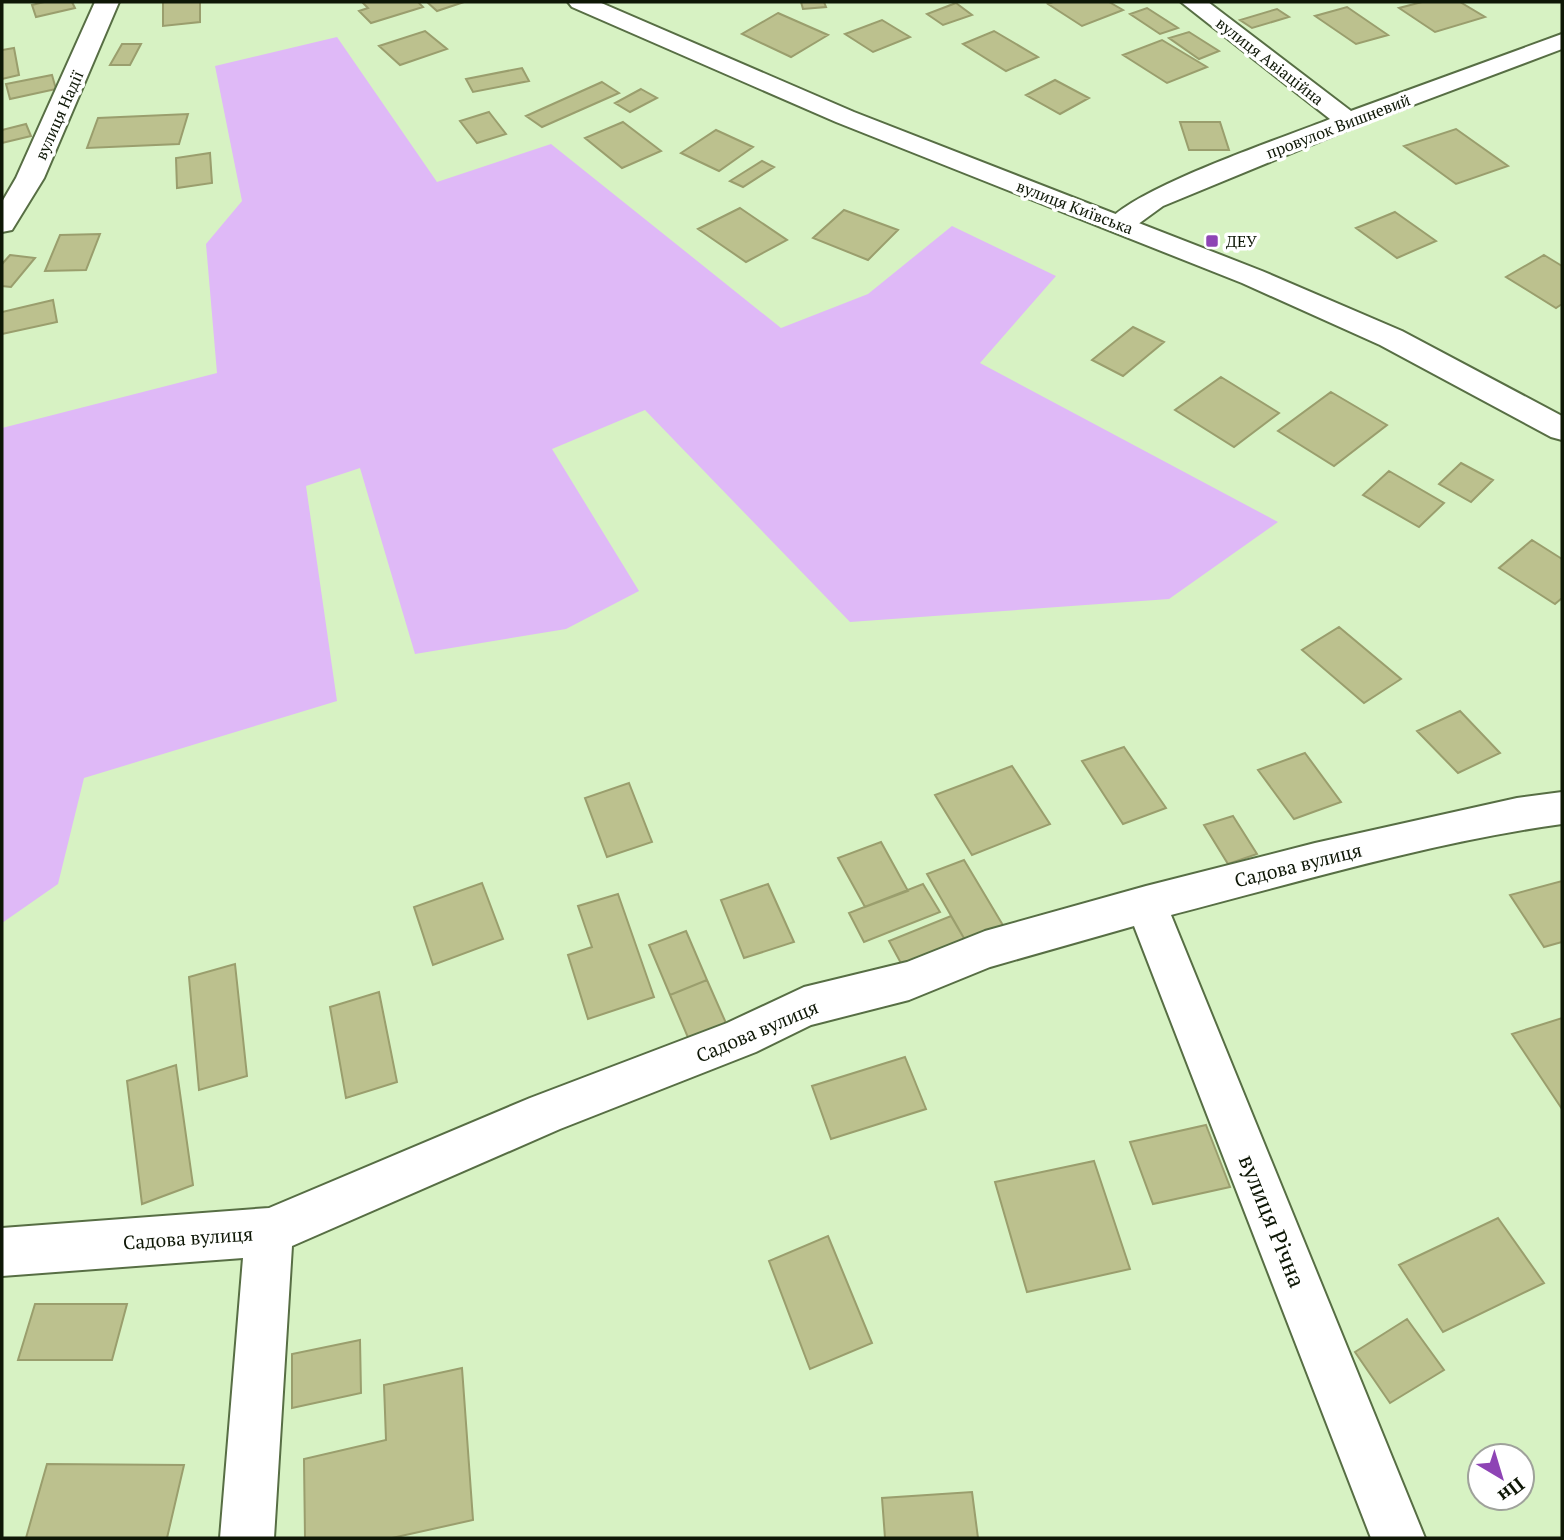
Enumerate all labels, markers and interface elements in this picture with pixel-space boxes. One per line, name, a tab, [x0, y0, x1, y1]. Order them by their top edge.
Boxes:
street label: вулиця Авіаційна	[1212, 12, 1328, 110]
street label: вулиця Надії	[29, 67, 89, 163]
street label: провулок Вишневий	[1263, 88, 1413, 164]
street label: вулиця Київська	[1014, 175, 1136, 239]
place label: ДЕУ	[1226, 230, 1257, 252]
marker: ДЕУ	[1204, 233, 1220, 249]
street label: Садова вулиця	[1232, 837, 1364, 892]
street label: Садова вулиця	[692, 994, 822, 1068]
street label: вулиця Річна	[1232, 1150, 1313, 1292]
street label: Садова вулиця	[122, 1220, 254, 1255]
north arrow	[1466, 1442, 1536, 1512]
text: Пн	[1493, 1473, 1530, 1509]

